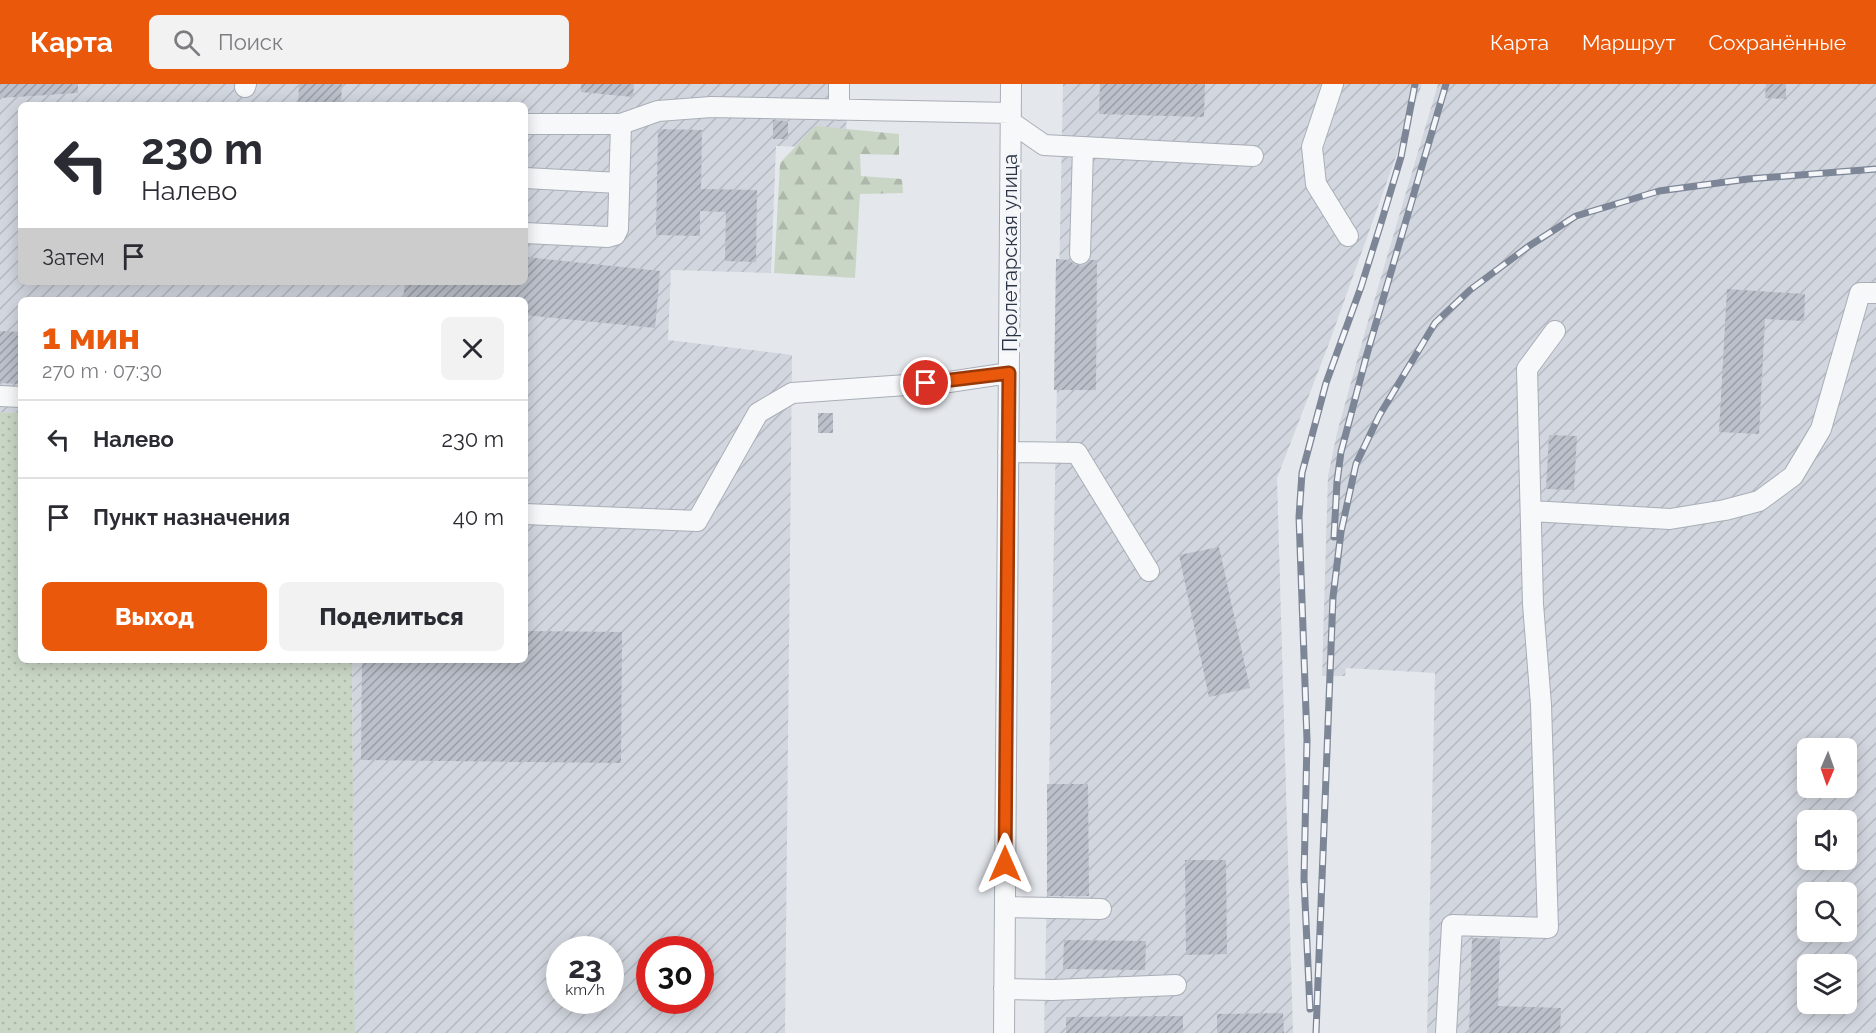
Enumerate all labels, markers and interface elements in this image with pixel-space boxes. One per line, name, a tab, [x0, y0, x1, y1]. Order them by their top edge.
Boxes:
search box	[149, 15, 569, 69]
text: Карта	[30, 26, 113, 59]
icon: search	[170, 26, 203, 59]
text: Поиск	[218, 29, 283, 55]
text: Карта	[1490, 30, 1549, 55]
text: Маршрут	[1582, 30, 1675, 55]
text: Сохранённые	[1708, 30, 1846, 55]
text: 230 m	[141, 125, 263, 174]
icon: left	[42, 126, 120, 204]
street label: Пролетарская улица	[998, 154, 1022, 352]
text: Налево	[141, 175, 237, 206]
icon: arrive	[117, 240, 150, 273]
text: Затем	[42, 244, 105, 270]
text: 1 мин	[42, 315, 140, 357]
button: close	[441, 317, 504, 380]
pin	[900, 357, 951, 408]
text: 270 m · 07:30	[42, 359, 162, 383]
icon: arrive	[909, 366, 942, 399]
icon: left	[42, 423, 75, 456]
text: Налево	[93, 426, 174, 452]
text: 230 m	[441, 426, 504, 452]
icon: arrive	[42, 501, 75, 534]
text: Пункт назначения	[93, 504, 290, 530]
text: 40 m	[453, 504, 504, 530]
button: Выход	[42, 582, 267, 651]
button: Поделиться	[279, 582, 504, 651]
north arrow	[1797, 738, 1857, 798]
map controls	[1797, 738, 1857, 1014]
button: sound	[1797, 810, 1857, 870]
position arrow	[973, 832, 1037, 896]
button: search	[1797, 882, 1857, 942]
speed limit sign: 30	[636, 936, 714, 1014]
text: 23	[568, 950, 602, 985]
button: layers	[1797, 954, 1857, 1014]
text: km/h	[565, 981, 605, 999]

